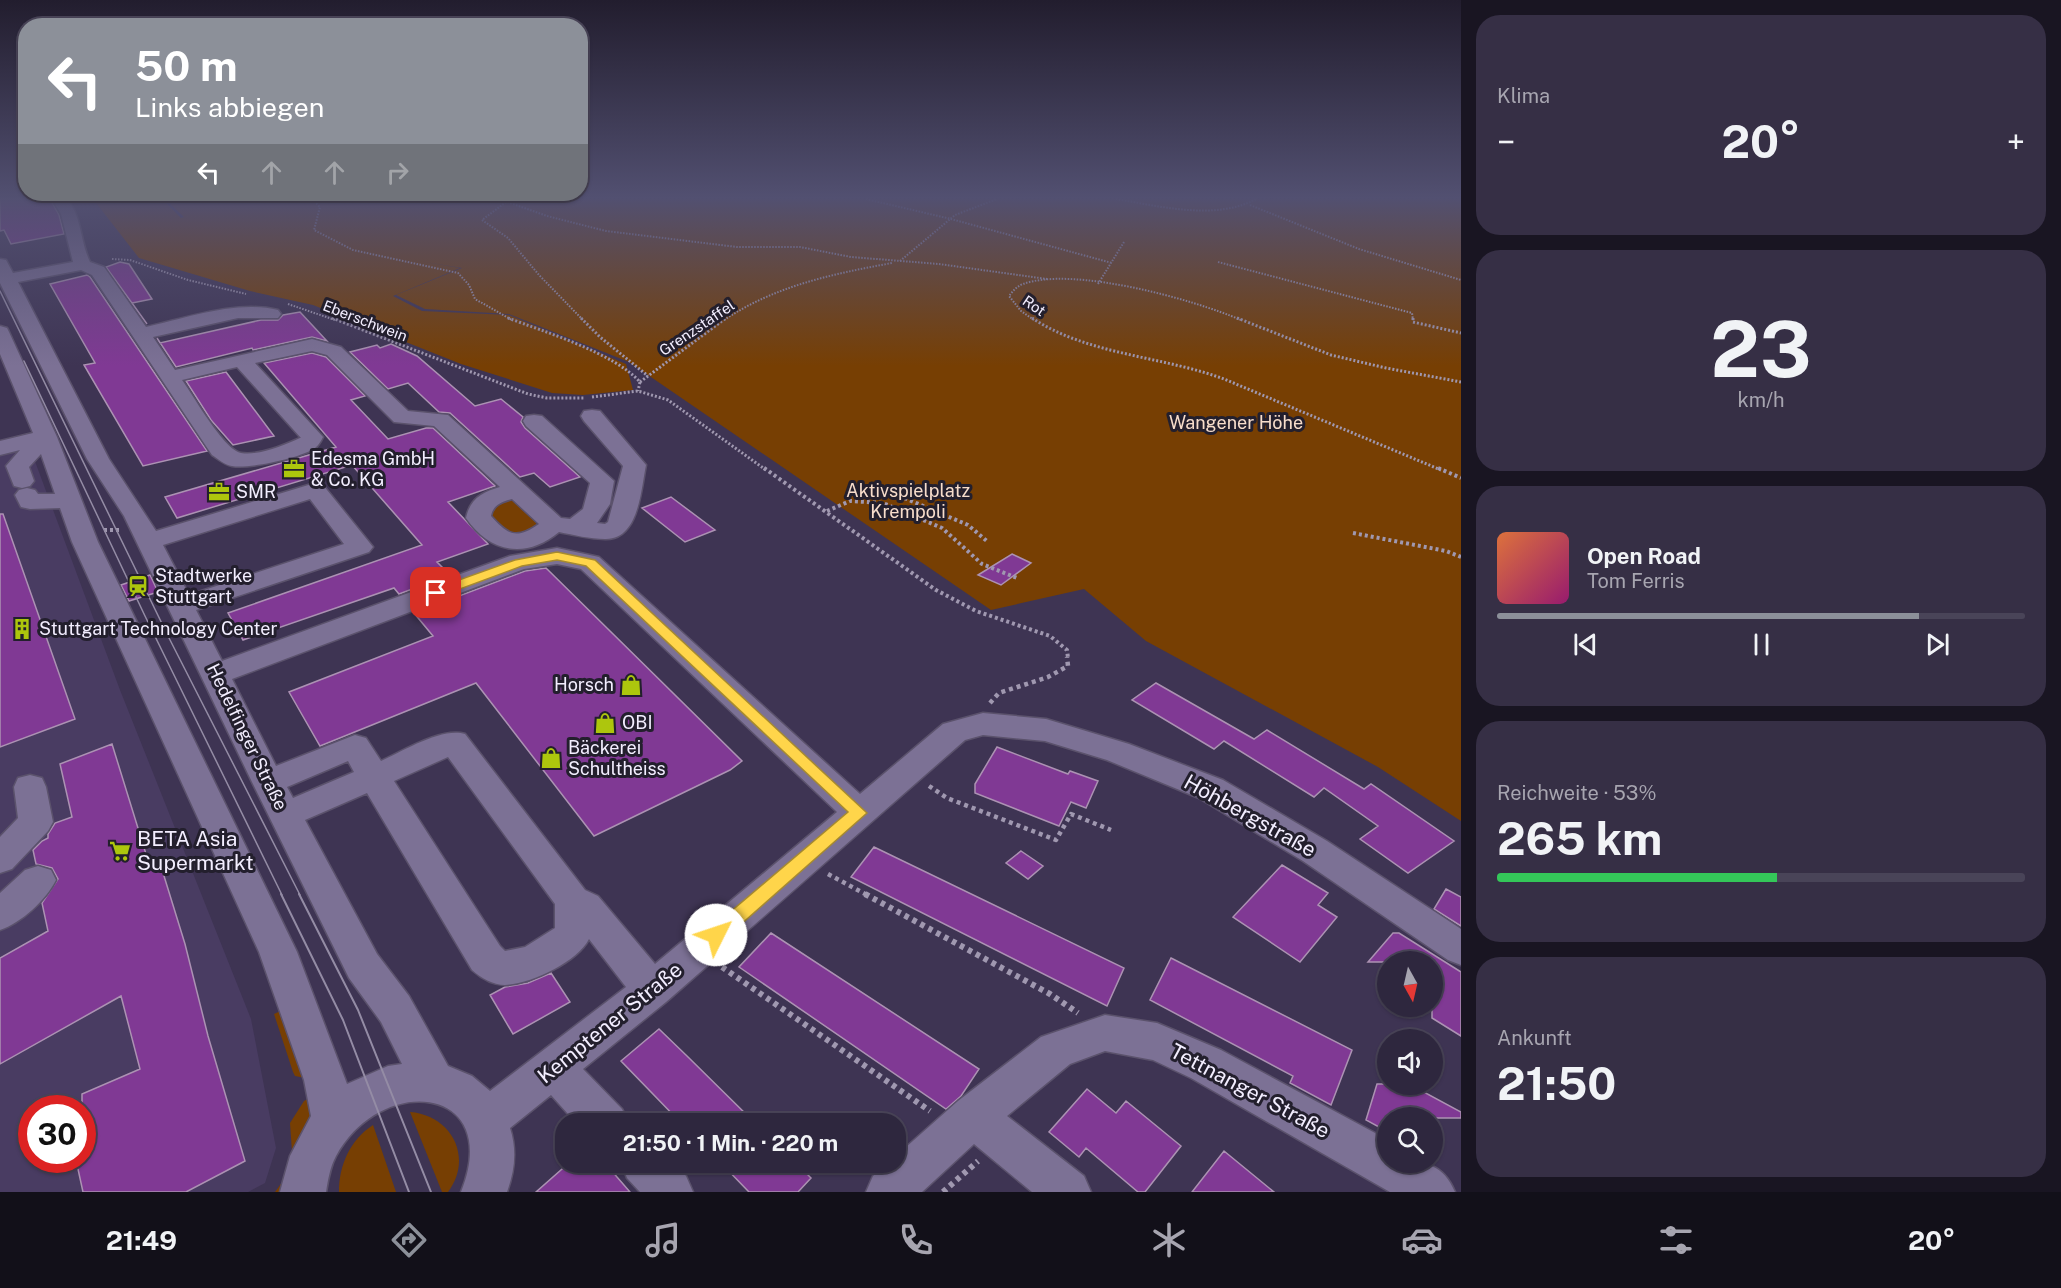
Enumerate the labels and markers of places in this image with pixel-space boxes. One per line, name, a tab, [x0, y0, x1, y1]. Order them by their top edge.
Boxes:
place label: Edesma GmbH & Co. KG	[311, 448, 435, 490]
office icon: Edesma GmbH & Co. KG	[282, 457, 306, 481]
office icon: SMR	[207, 480, 231, 504]
place label: SMR	[236, 481, 276, 502]
place label: Stadtwerke Stuttgart	[155, 565, 252, 607]
pin	[410, 567, 461, 618]
station icon: Stadtwerke Stuttgart	[126, 574, 150, 598]
building icon: Stuttgart Technology Center	[10, 617, 34, 641]
place label: Stuttgart Technology Center	[39, 618, 278, 639]
shop icon: Horsch	[619, 673, 643, 697]
place label: Horsch	[554, 674, 614, 695]
shop icon: OBI	[593, 711, 617, 735]
place label: OBI	[622, 712, 653, 733]
place label: Bäckerei Schultheiss	[568, 737, 666, 779]
shop icon: Bäckerei Schultheiss	[539, 746, 563, 770]
place label: BETA Asia Supermarkt	[137, 826, 254, 875]
supermarket icon: BETA Asia Supermarkt	[108, 839, 132, 863]

